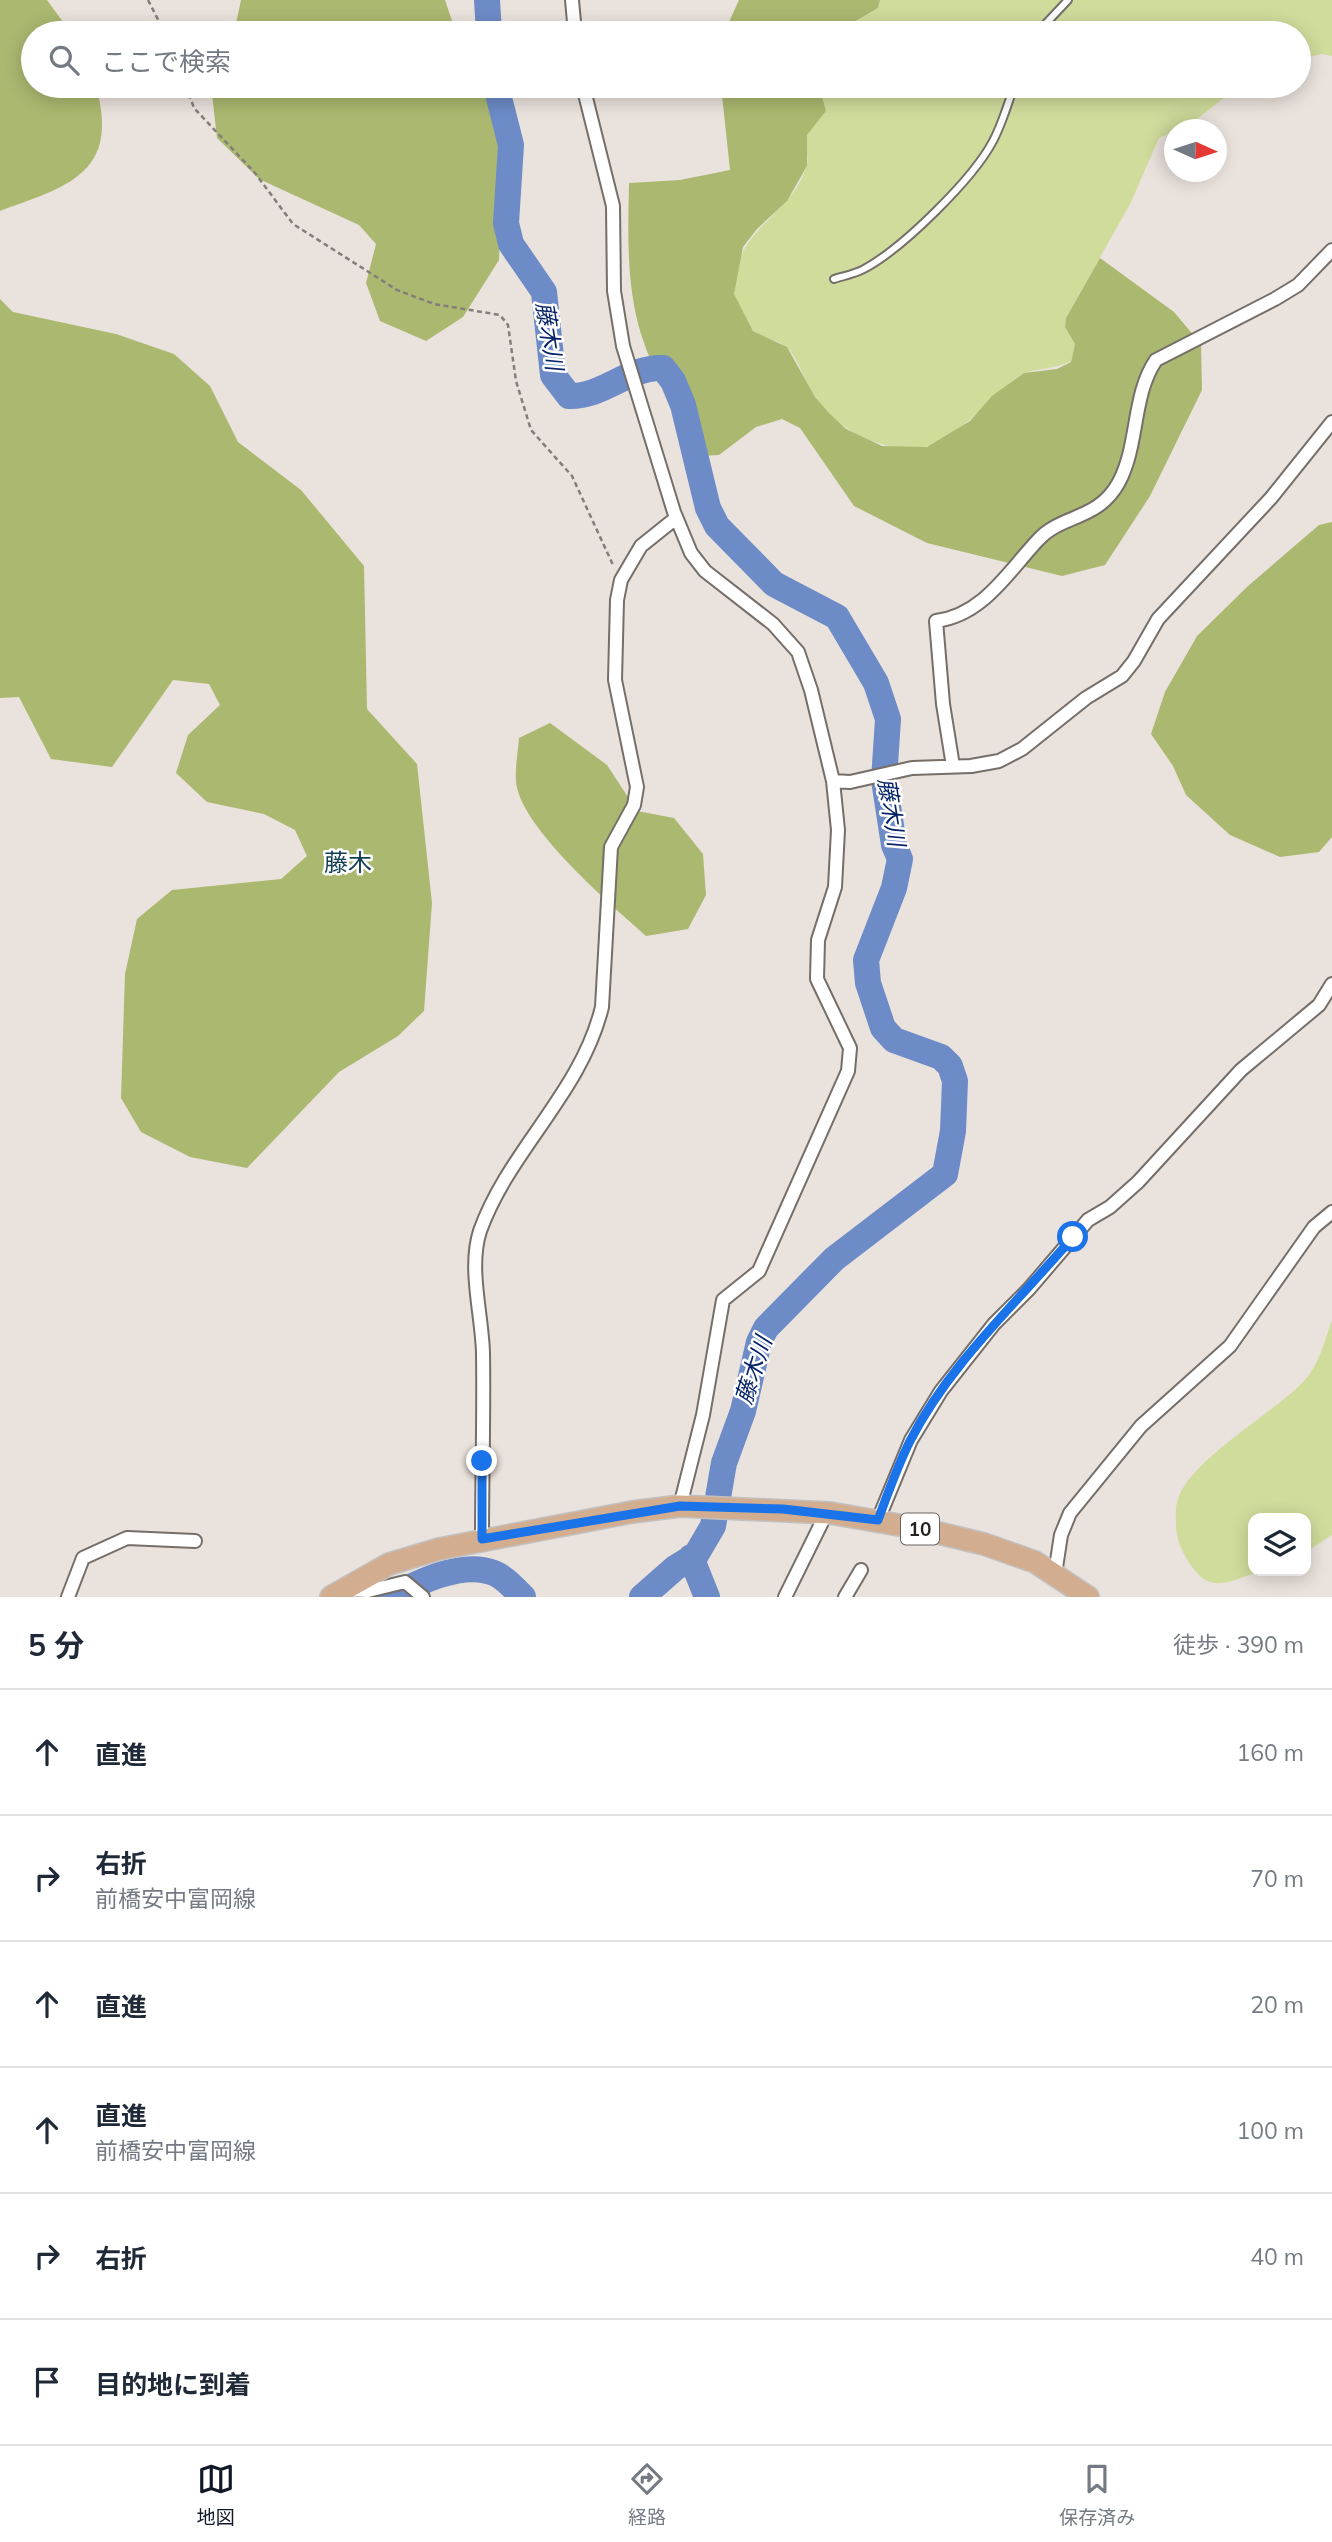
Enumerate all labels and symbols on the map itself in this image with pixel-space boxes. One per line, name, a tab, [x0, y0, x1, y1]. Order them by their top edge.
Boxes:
north arrow	[1164, 119, 1227, 182]
water label: 藤木川	[530, 300, 570, 375]
water label: 藤木川	[872, 776, 912, 851]
district label: 藤木	[324, 847, 372, 877]
route start	[1057, 1221, 1088, 1252]
water label: 藤木川	[729, 1330, 778, 1407]
route end	[466, 1445, 497, 1476]
road number: 10	[901, 1513, 939, 1544]

